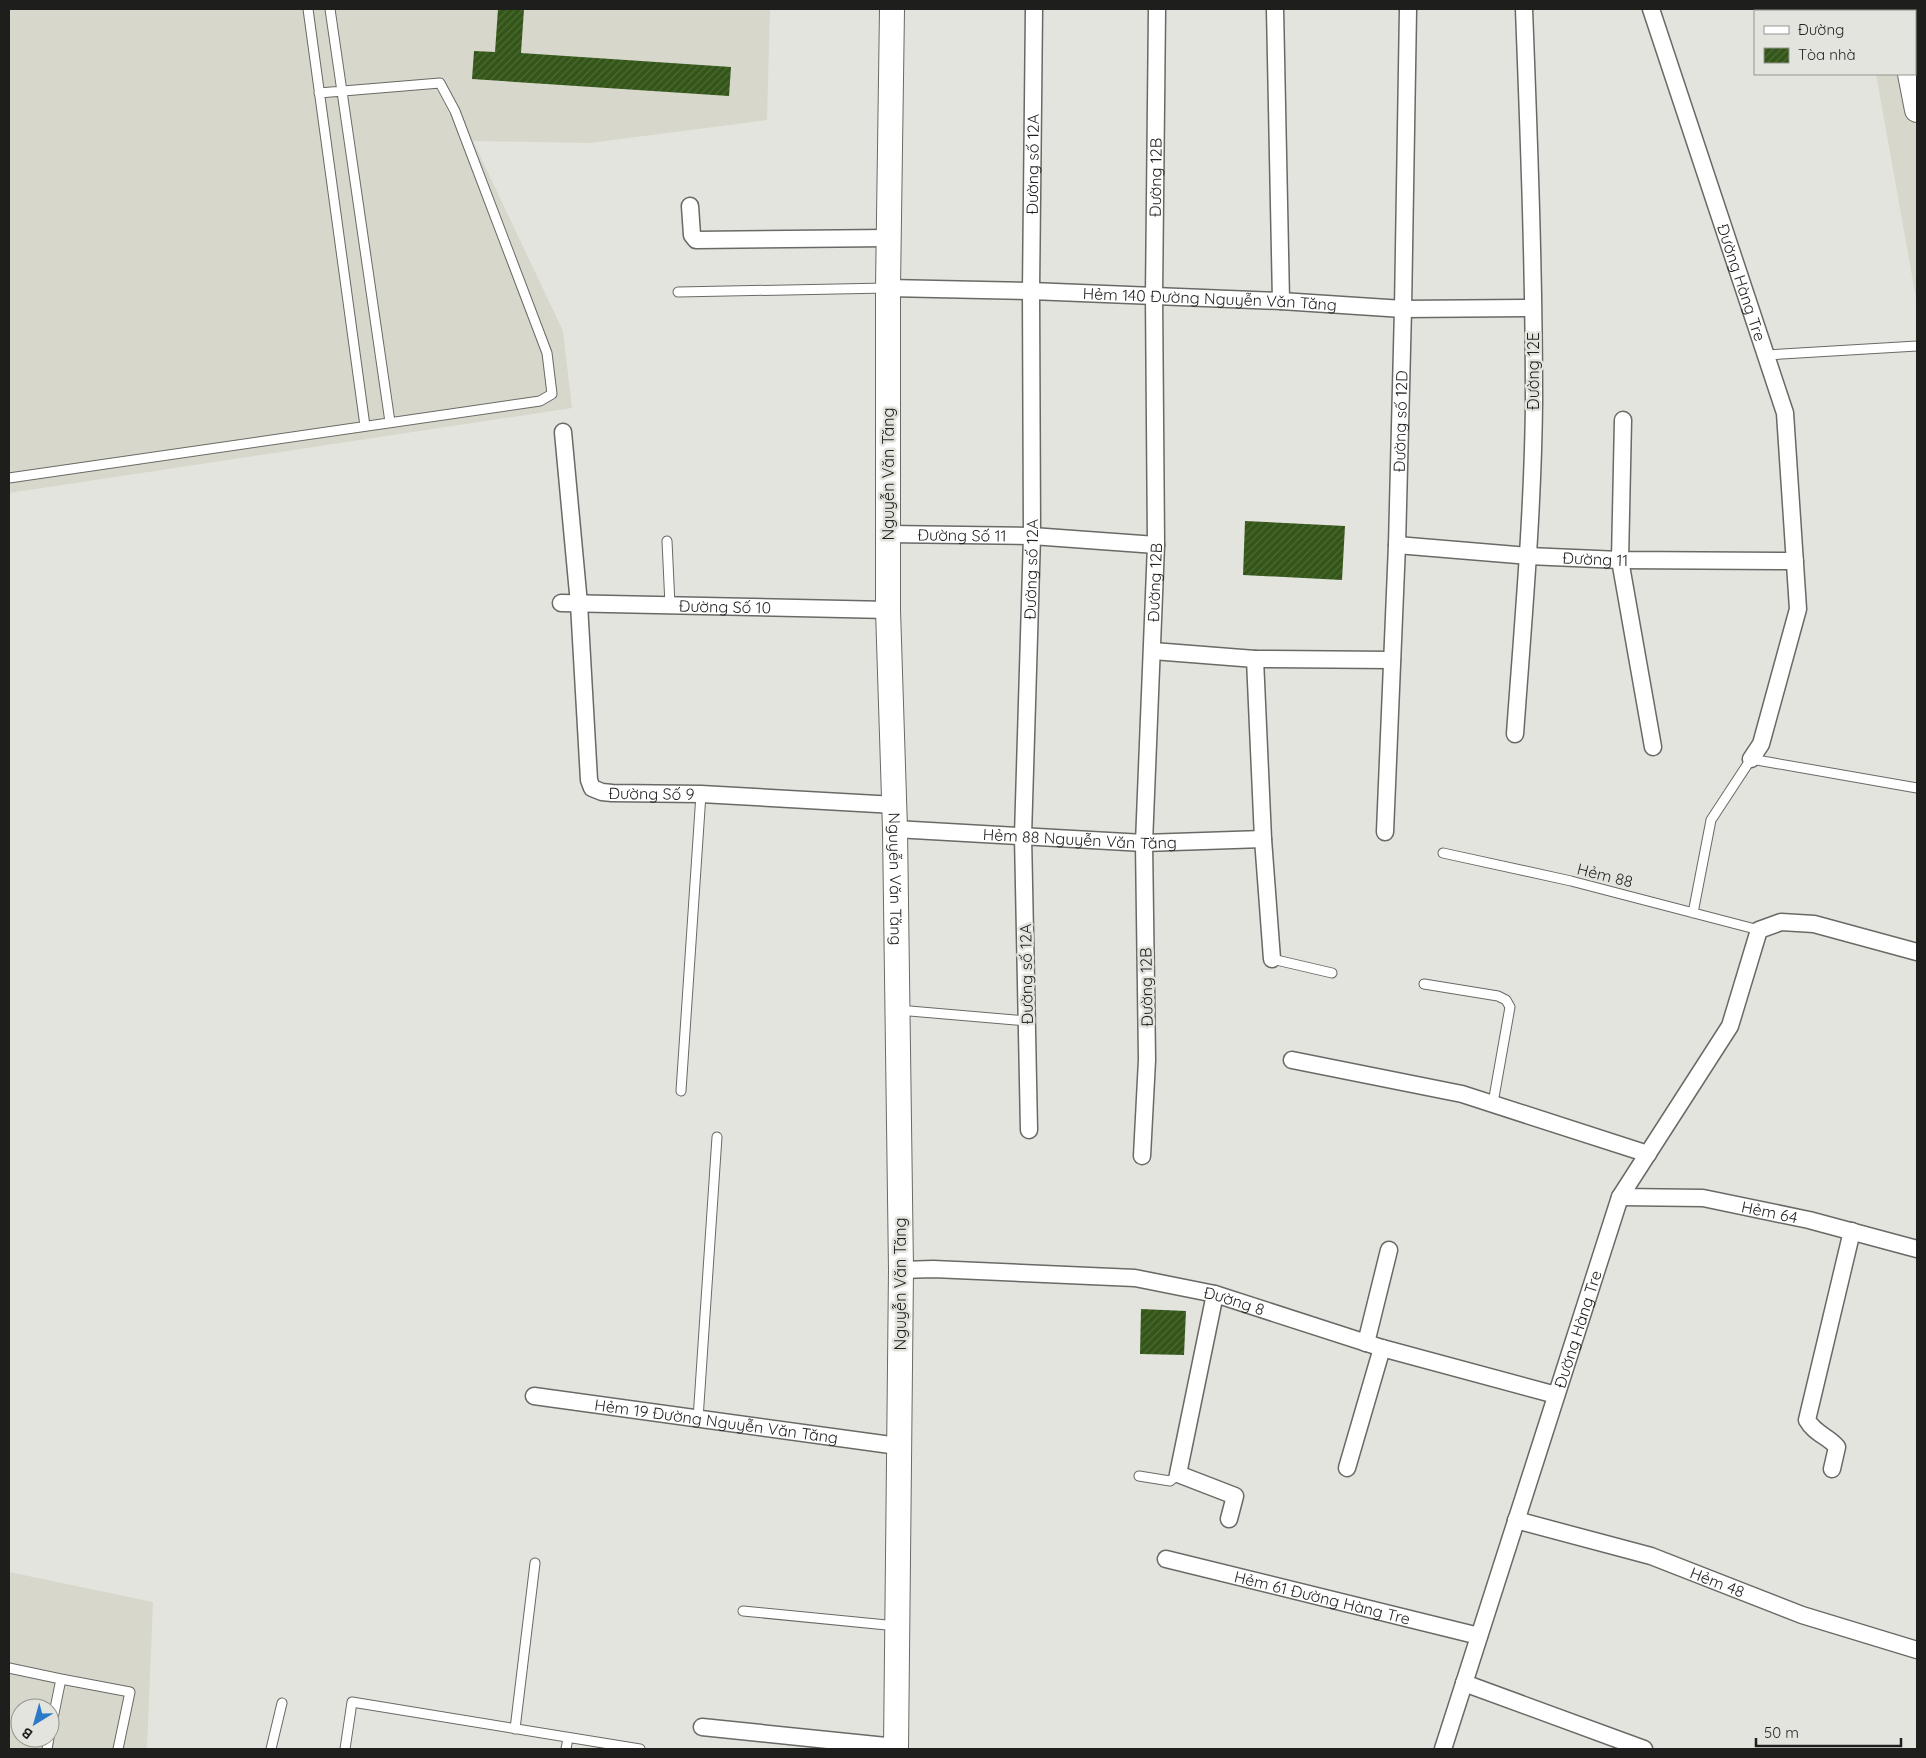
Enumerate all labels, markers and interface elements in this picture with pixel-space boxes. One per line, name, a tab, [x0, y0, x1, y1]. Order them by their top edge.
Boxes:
legend	[1754, 10, 1916, 75]
text: Đường	[1798, 20, 1844, 39]
text: Tòa nhà	[1798, 45, 1856, 64]
street label: Đường số 12A	[1022, 114, 1043, 215]
street label: Đường 12B	[1145, 138, 1166, 217]
street label: Đường Hàng Tre	[1713, 221, 1770, 344]
street label: Hẻm 140 Đường Nguyễn Văn Tăng	[1082, 283, 1338, 315]
street label: Đường 12E	[1523, 332, 1543, 410]
street label: Đường số 12D	[1389, 370, 1411, 472]
street label: Nguyễn Văn Tăng	[878, 407, 898, 541]
street label: Đường số 12A	[1020, 519, 1042, 620]
street label: Đường Số 11	[917, 524, 1007, 546]
street label: Đường 12B	[1143, 542, 1166, 622]
street label: Đường 11	[1562, 548, 1628, 570]
street label: Đường Số 10	[679, 596, 771, 617]
street label: Đường Số 9	[609, 783, 695, 804]
street label: Nguyễn Văn Tăng	[884, 812, 907, 946]
street label: Hẻm 88 Nguyễn Văn Tăng	[982, 824, 1177, 853]
street label: Hẻm 88	[1575, 858, 1635, 892]
street label: Đường số 12A	[1015, 924, 1037, 1024]
street label: Đường 12B	[1135, 947, 1157, 1027]
street label: Hẻm 64	[1740, 1196, 1799, 1227]
street label: Nguyễn Văn Tăng	[890, 1217, 910, 1351]
street label: Đường Hàng Tre	[1549, 1268, 1606, 1390]
street label: Đường 8	[1202, 1282, 1267, 1319]
street label: Hẻm 19 Đường Nguyễn Văn Tăng	[593, 1394, 839, 1448]
street label: Hẻm 48	[1687, 1562, 1747, 1602]
street label: Hẻm 61 Đường Hàng Tre	[1232, 1566, 1412, 1629]
north arrow	[10, 1698, 60, 1748]
scale bar	[1756, 1716, 1901, 1748]
text: B	[18, 1723, 36, 1743]
text: 50 m	[1764, 1723, 1799, 1742]

